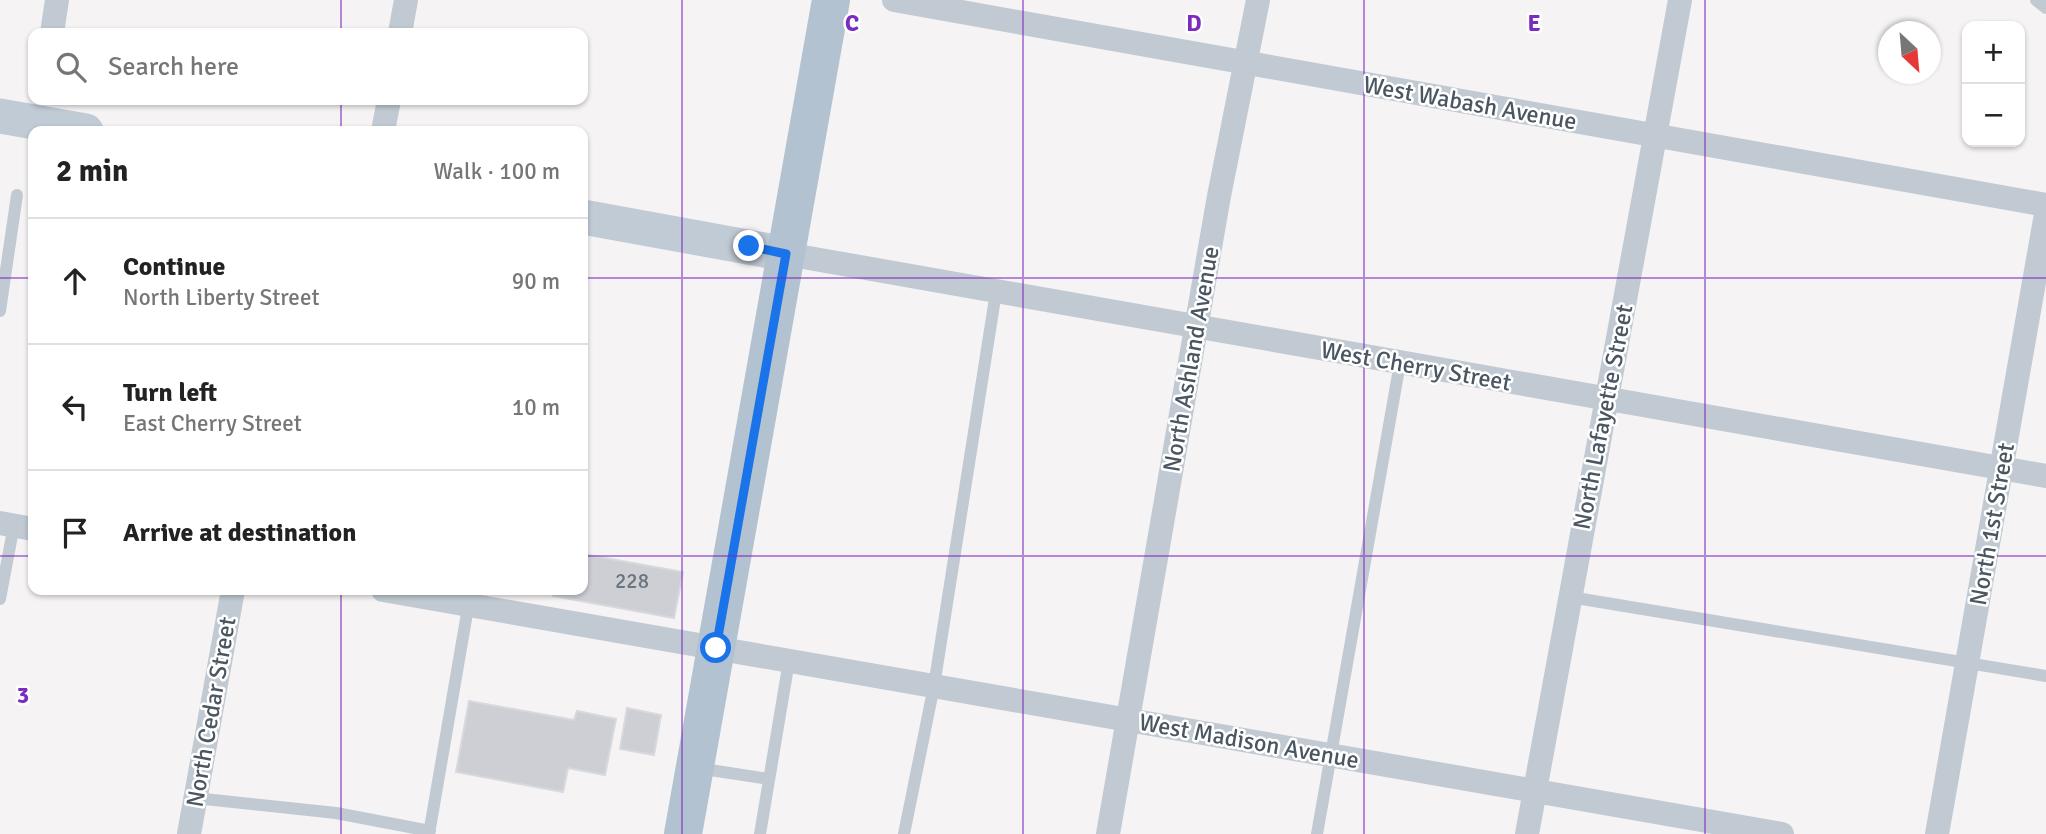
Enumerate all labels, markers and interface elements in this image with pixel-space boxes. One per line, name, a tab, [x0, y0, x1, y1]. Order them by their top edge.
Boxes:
text: C	[845, 9, 859, 38]
text: D	[1186, 9, 1202, 38]
text: E	[1527, 9, 1541, 38]
north arrow	[1878, 21, 1941, 84]
map controls	[1962, 21, 2025, 147]
button: +	[1962, 21, 2025, 84]
search box	[28, 28, 588, 105]
icon: search	[52, 48, 90, 86]
text: Search here	[108, 51, 239, 83]
street label: West Wabash Avenue	[1361, 69, 1579, 137]
button: −	[1962, 84, 2025, 147]
text: 2 min	[56, 153, 128, 190]
text: Walk · 100 m	[434, 157, 560, 186]
route end	[733, 230, 764, 261]
street label: North Ashland Avenue	[1156, 244, 1226, 474]
text: Continue	[123, 251, 225, 283]
icon: ahead	[56, 262, 94, 300]
text: 90 m	[512, 267, 560, 296]
text: North Liberty Street	[123, 283, 319, 312]
street label: North Lafayette Street	[1566, 302, 1640, 532]
street label: West Cherry Street	[1319, 335, 1513, 397]
text: Turn left	[123, 377, 217, 409]
icon: left	[56, 388, 94, 426]
text: 10 m	[512, 393, 560, 422]
text: East Cherry Street	[123, 409, 302, 438]
street label: North 1st Street	[1963, 440, 2021, 608]
icon: arrive	[56, 514, 94, 552]
text: Arrive at destination	[123, 517, 356, 549]
house number: 228	[615, 568, 649, 594]
street label: North Cedar Street	[179, 614, 243, 810]
route start	[700, 632, 731, 663]
text: 3	[17, 681, 29, 710]
street label: West Madison Avenue	[1137, 707, 1361, 775]

